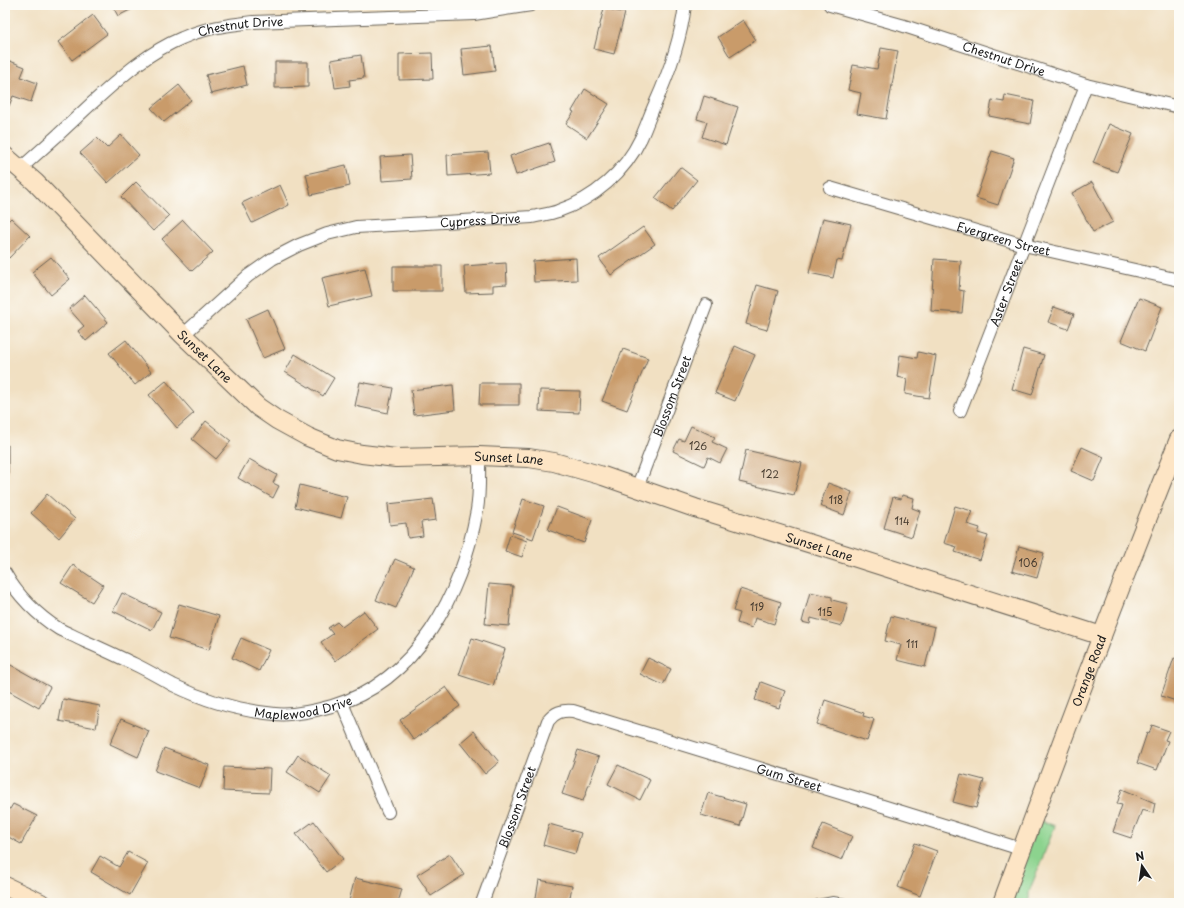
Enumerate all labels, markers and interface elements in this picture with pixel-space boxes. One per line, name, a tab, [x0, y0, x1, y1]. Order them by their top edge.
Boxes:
street label: Chestnut Drive	[196, 12, 283, 41]
street label: Chestnut Drive	[960, 37, 1048, 80]
street label: Cypress Drive	[440, 209, 521, 231]
street label: Evergreen Street	[955, 217, 1052, 260]
street label: Aster Street	[985, 256, 1027, 329]
street label: Sunset Lane	[173, 325, 237, 387]
street label: Blossom Street	[648, 352, 695, 440]
house number: 126	[689, 438, 707, 453]
street label: Sunset Lane	[474, 447, 545, 469]
house number: 122	[761, 466, 779, 481]
house number: 118	[829, 492, 843, 507]
house number: 114	[895, 513, 910, 528]
street label: Sunset Lane	[783, 528, 856, 566]
house number: 106	[1019, 555, 1037, 570]
house number: 119	[750, 599, 764, 614]
house number: 115	[818, 604, 832, 619]
street label: Orange Road	[1067, 632, 1110, 709]
house number: 111	[906, 636, 918, 651]
street label: Maplewood Drive	[253, 691, 355, 724]
street label: Gum Street	[754, 759, 824, 796]
street label: Blossom Street	[494, 763, 540, 851]
north arrow	[1122, 846, 1162, 886]
text: N	[1133, 846, 1146, 865]

